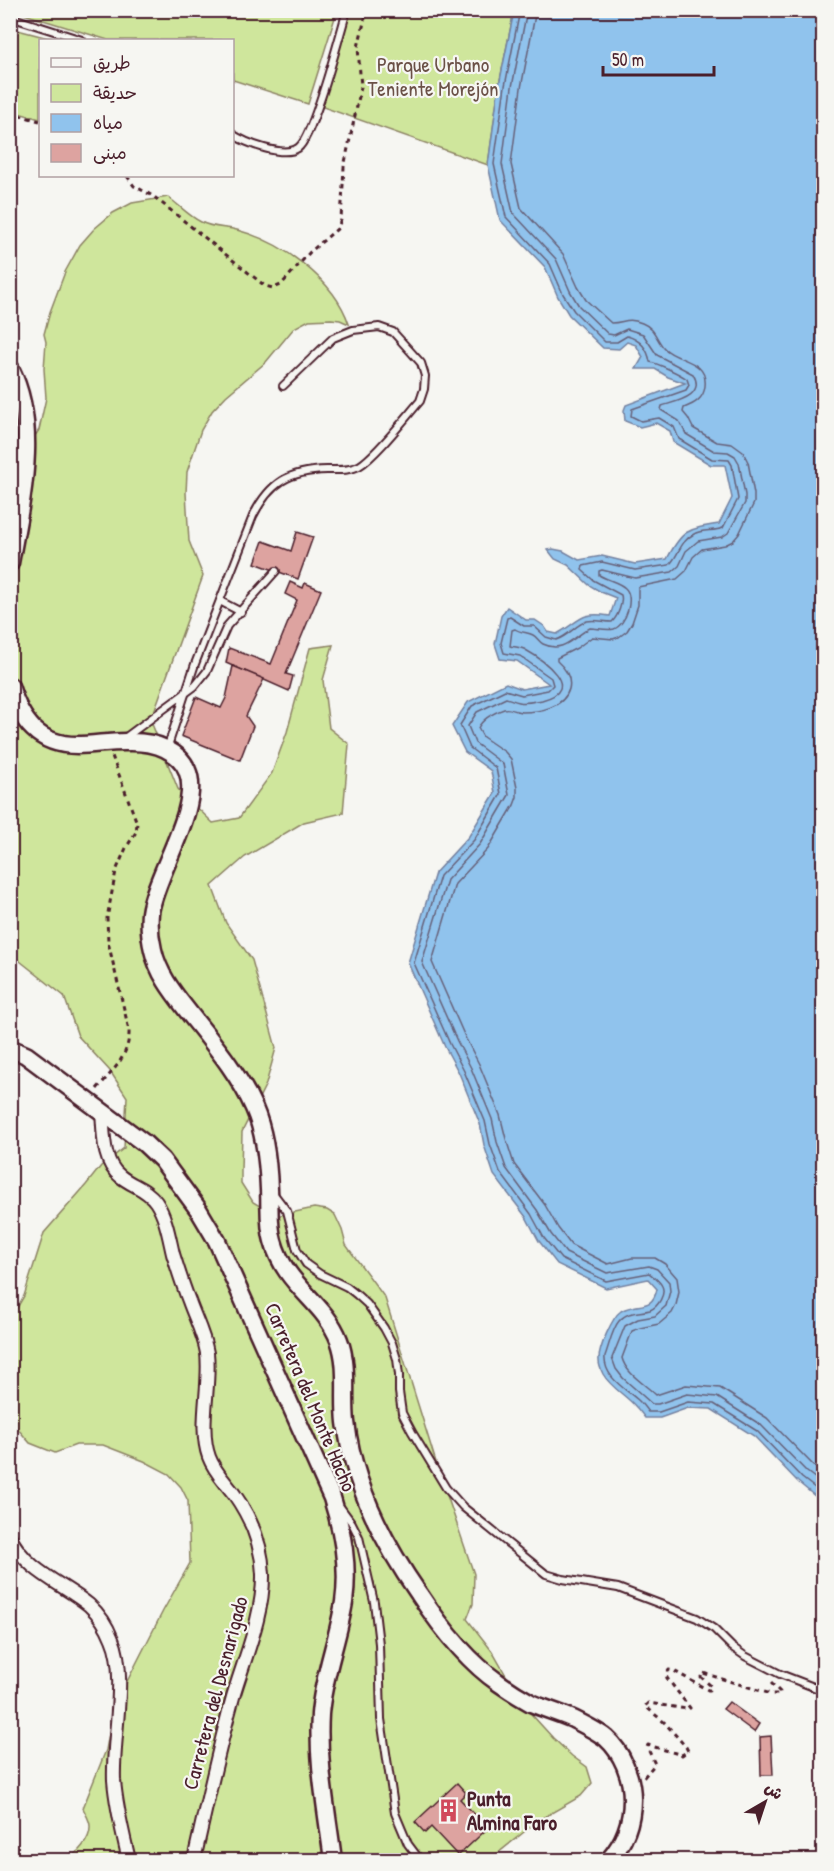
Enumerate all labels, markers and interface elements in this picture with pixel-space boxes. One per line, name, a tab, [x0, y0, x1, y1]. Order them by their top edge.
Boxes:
legend	[39, 39, 234, 177]
scale bar	[603, 39, 714, 77]
text: 50 m	[612, 47, 644, 72]
text: طريق	[93, 50, 131, 75]
park label: Parque Urbano Teniente Morejón	[368, 50, 498, 103]
text: حديقة	[93, 80, 137, 105]
text: مياه	[93, 110, 123, 135]
text: مبنى	[93, 140, 127, 165]
street label: Carretera del Monte Hacho	[258, 1298, 364, 1496]
street label: Carretera del Desnarigado	[175, 1593, 255, 1793]
north arrow	[735, 1772, 795, 1832]
text: ش	[761, 1776, 788, 1804]
place label: Punta Almina Faro	[467, 1784, 558, 1837]
building icon: Punta Almina Faro	[436, 1797, 462, 1823]

